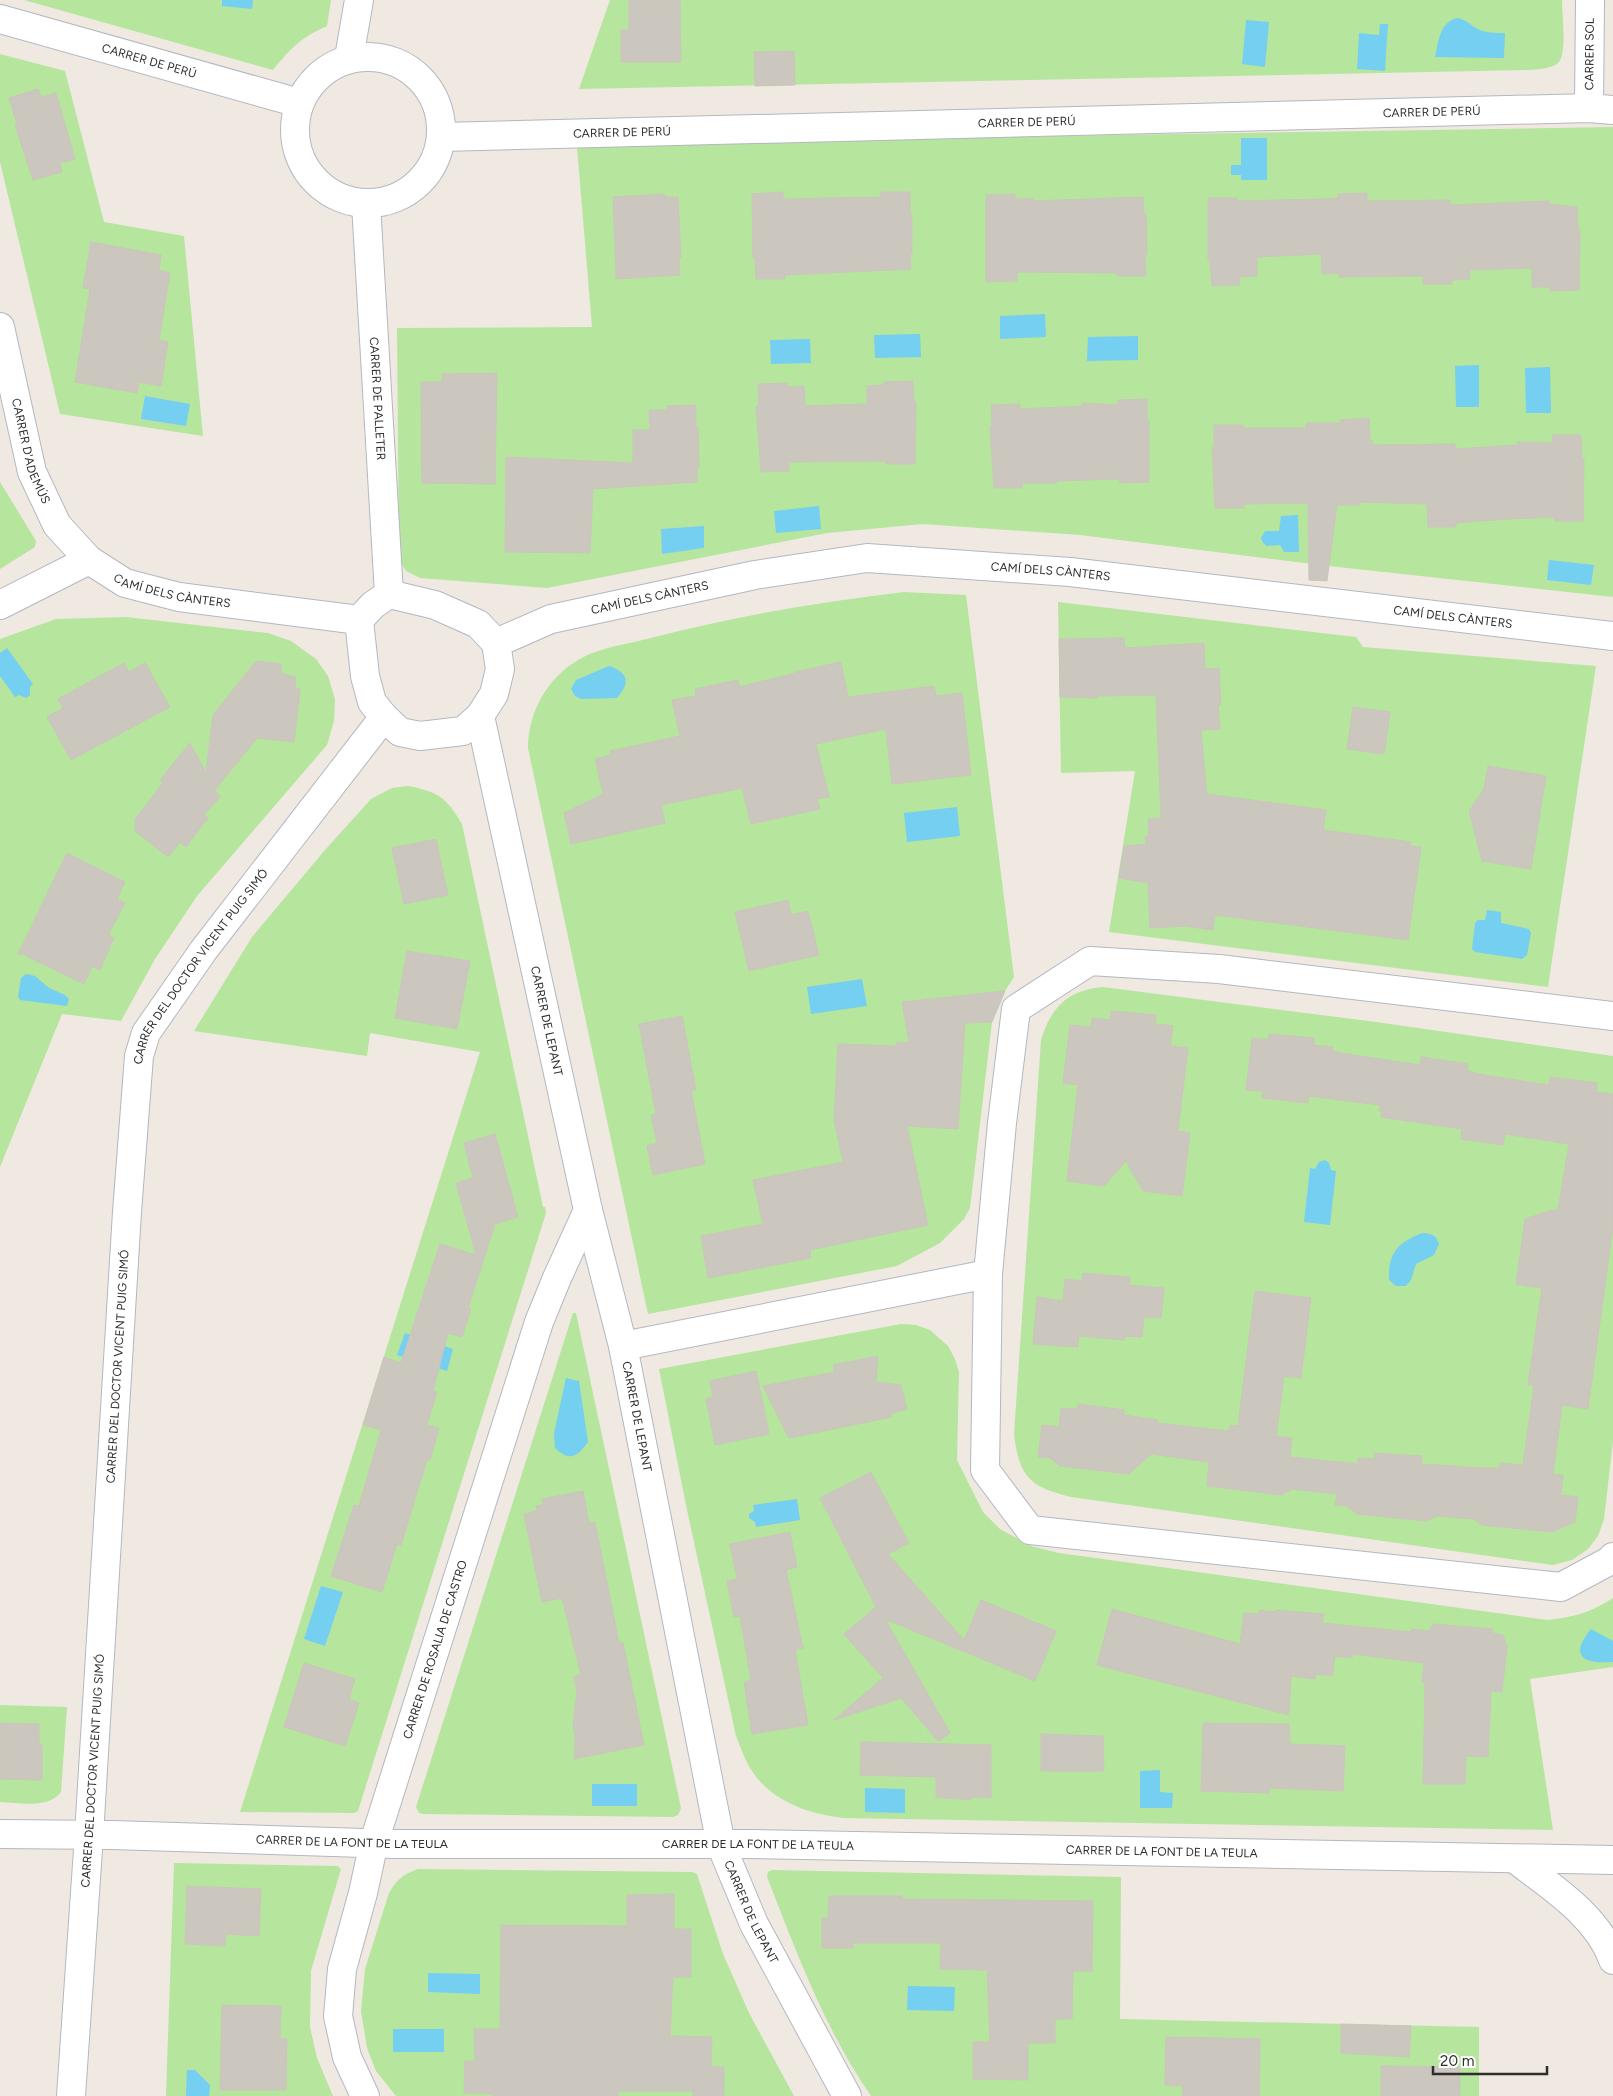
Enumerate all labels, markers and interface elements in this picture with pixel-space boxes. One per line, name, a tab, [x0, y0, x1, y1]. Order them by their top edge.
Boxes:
street label: CARRER SOL	[1582, 17, 1597, 90]
street label: CARRER DE PERÚ	[100, 41, 198, 81]
street label: CARRER DE PERÚ	[1383, 104, 1481, 120]
street label: CARRER DE PERÚ	[978, 114, 1076, 130]
street label: CARRER DE PERÚ	[573, 124, 671, 141]
street label: CARRER DE PALLETER	[367, 337, 388, 461]
street label: CARRER D'ADEMÚS	[9, 397, 53, 506]
street label: CAMÍ DELS CÀNTERS	[990, 560, 1111, 584]
street label: CAMÍ DELS CÀNTERS	[111, 571, 231, 611]
street label: CAMÍ DELS CÀNTERS	[590, 578, 710, 617]
street label: CAMÍ DELS CÀNTERS	[1393, 603, 1513, 631]
street label: CARRER DEL DOCTOR VICENT PUIG SIMÓ	[131, 866, 271, 1065]
street label: CARRER DE LEPANT	[528, 965, 566, 1077]
street label: CARRER DEL DOCTOR VICENT PUIG SIMÓ	[103, 1249, 132, 1484]
street label: CARRER DE LEPANT	[619, 1360, 655, 1473]
street label: CARRER DE ROSALIA DE CASTRO	[400, 1559, 470, 1741]
street label: CARRER DEL DOCTOR VICENT PUIG SIMÓ	[78, 1654, 107, 1888]
street label: CARRER DE LA FONT DE LA TEULA	[256, 1833, 448, 1851]
street label: CARRER DE LA FONT DE LA TEULA	[662, 1837, 854, 1853]
street label: CARRER DE LA FONT DE LA TEULA	[1066, 1843, 1258, 1860]
street label: CARRER DE LEPANT	[721, 1858, 781, 1966]
scale bar	[1433, 2044, 1547, 2076]
text: 20 m	[1440, 2052, 1474, 2070]

